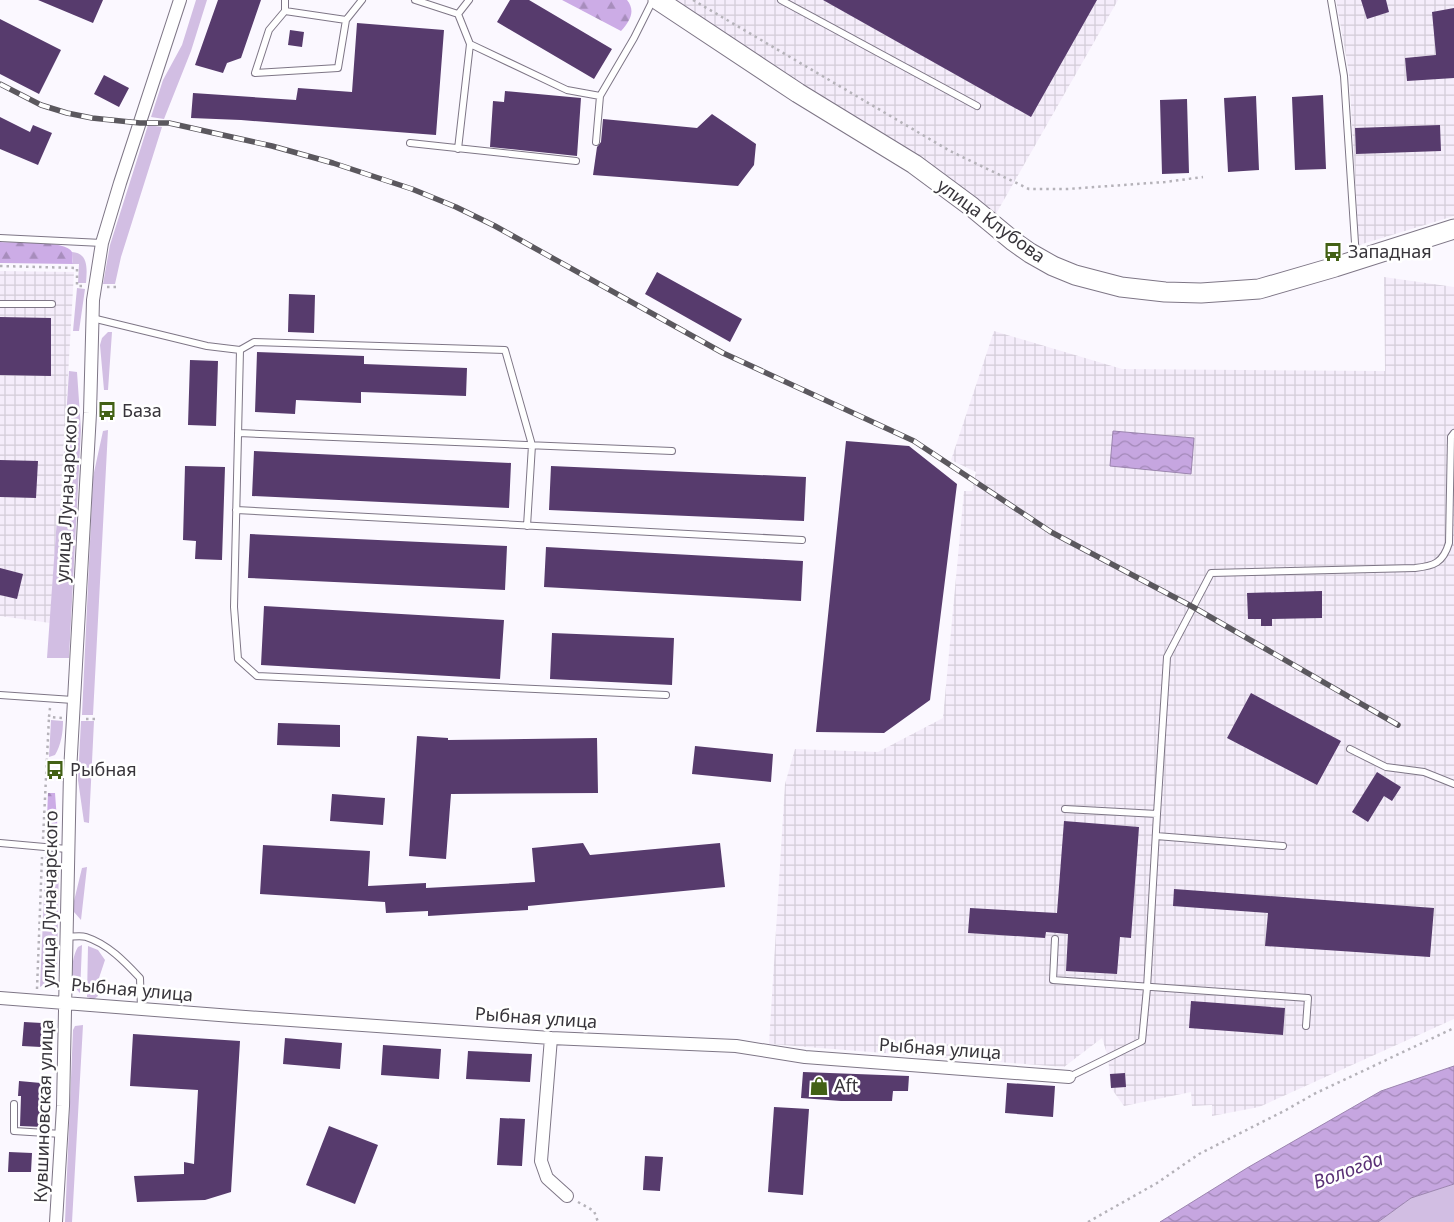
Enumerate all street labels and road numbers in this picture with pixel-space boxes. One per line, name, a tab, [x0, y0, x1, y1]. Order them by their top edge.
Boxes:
street label: улица Клубова	[933, 173, 1051, 268]
street label: улица Луначарского	[49, 405, 83, 583]
street label: улица Луначарского	[35, 810, 63, 988]
street label: Рыбная улица	[70, 972, 194, 1006]
street label: Рыбная улица	[474, 1001, 598, 1033]
street label: Кувшиновская улица	[28, 1019, 58, 1203]
street label: Рыбная улица	[878, 1032, 1002, 1064]

